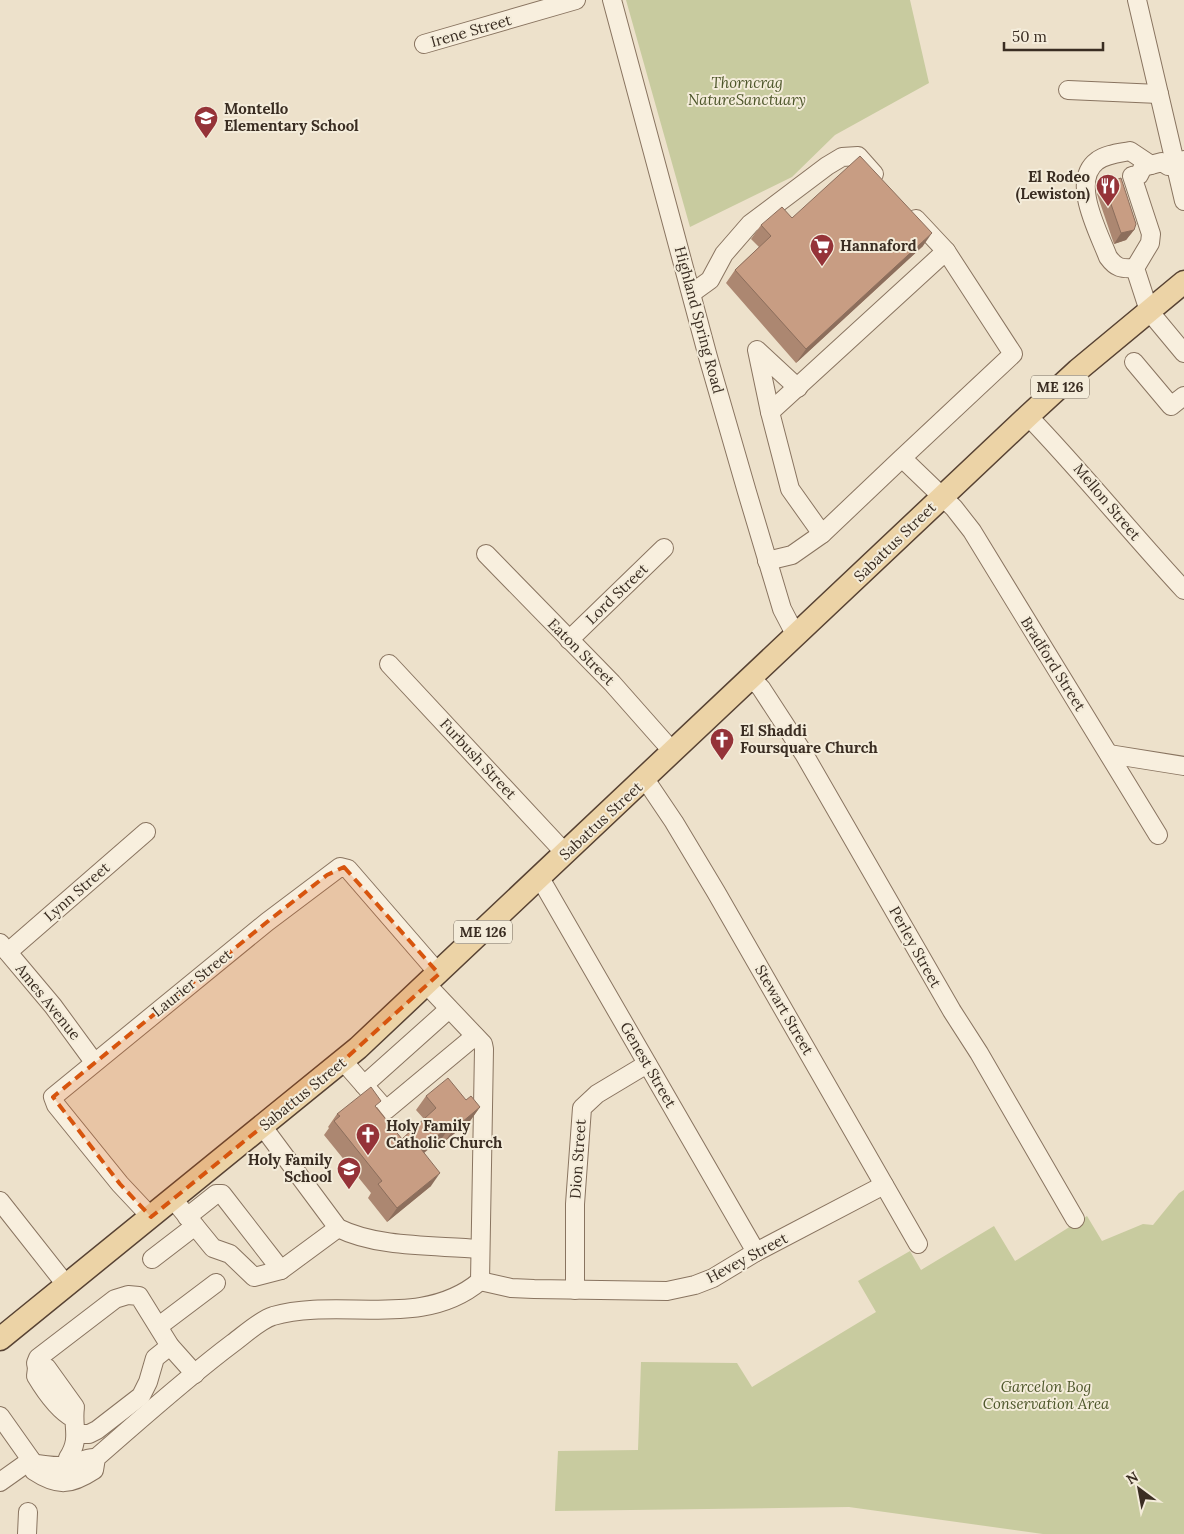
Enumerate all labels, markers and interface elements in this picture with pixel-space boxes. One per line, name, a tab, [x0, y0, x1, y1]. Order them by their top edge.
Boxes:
street label: Irene Street	[428, 10, 514, 51]
scale bar	[1004, 20, 1103, 52]
text: 50 m	[1012, 27, 1047, 46]
park label: Thorncrag NatureSanctuary	[688, 73, 806, 109]
place label: Montello Elementary School	[224, 99, 359, 135]
school or university icon: Montello Elementary School	[193, 105, 219, 139]
place label: El Rodeo (Lewiston)	[1016, 167, 1091, 204]
restaurant icon: El Rodeo (Lewiston)	[1095, 173, 1121, 207]
supermarket icon: Hannaford	[809, 233, 835, 267]
place label: Hannaford	[840, 236, 917, 255]
street label: Highland Spring Road	[671, 244, 728, 396]
road number: ME 126	[1031, 376, 1089, 398]
street label: Mellon Street	[1070, 459, 1145, 544]
street label: Sabattus Street	[850, 498, 940, 586]
street label: Lord Street	[582, 559, 652, 628]
street label: Bradford Street	[1017, 613, 1090, 715]
street label: Eaton Street	[544, 614, 619, 689]
street label: Furbush Street	[436, 714, 521, 803]
place label: El Shaddi Foursquare Church	[740, 721, 879, 757]
church icon: El Shaddi Foursquare Church	[709, 727, 735, 761]
street label: Sabattus Street	[555, 777, 646, 864]
street label: Lynn Street	[40, 858, 114, 925]
street label: Perley Street	[885, 903, 946, 991]
road number: ME 126	[454, 920, 512, 944]
street label: Laurier Street	[148, 944, 236, 1021]
street label: Ames Avenue	[11, 959, 85, 1044]
street label: Stewart Street	[751, 961, 818, 1058]
street label: Genest Street	[616, 1018, 681, 1111]
street label: Sabattus Street	[255, 1053, 350, 1135]
place label: Holy Family Catholic Church	[386, 1116, 503, 1152]
street label: Dion Street	[565, 1118, 590, 1199]
church icon: Holy Family Catholic Church	[355, 1122, 381, 1156]
place label: Holy Family School	[248, 1150, 333, 1186]
school or university icon: Holy Family School	[336, 1156, 362, 1190]
street label: Hevey Street	[703, 1228, 791, 1287]
park label: Garcelon Bog Conservation Area	[983, 1377, 1110, 1413]
north arrow	[1114, 1464, 1164, 1514]
text: N	[1123, 1467, 1142, 1488]

